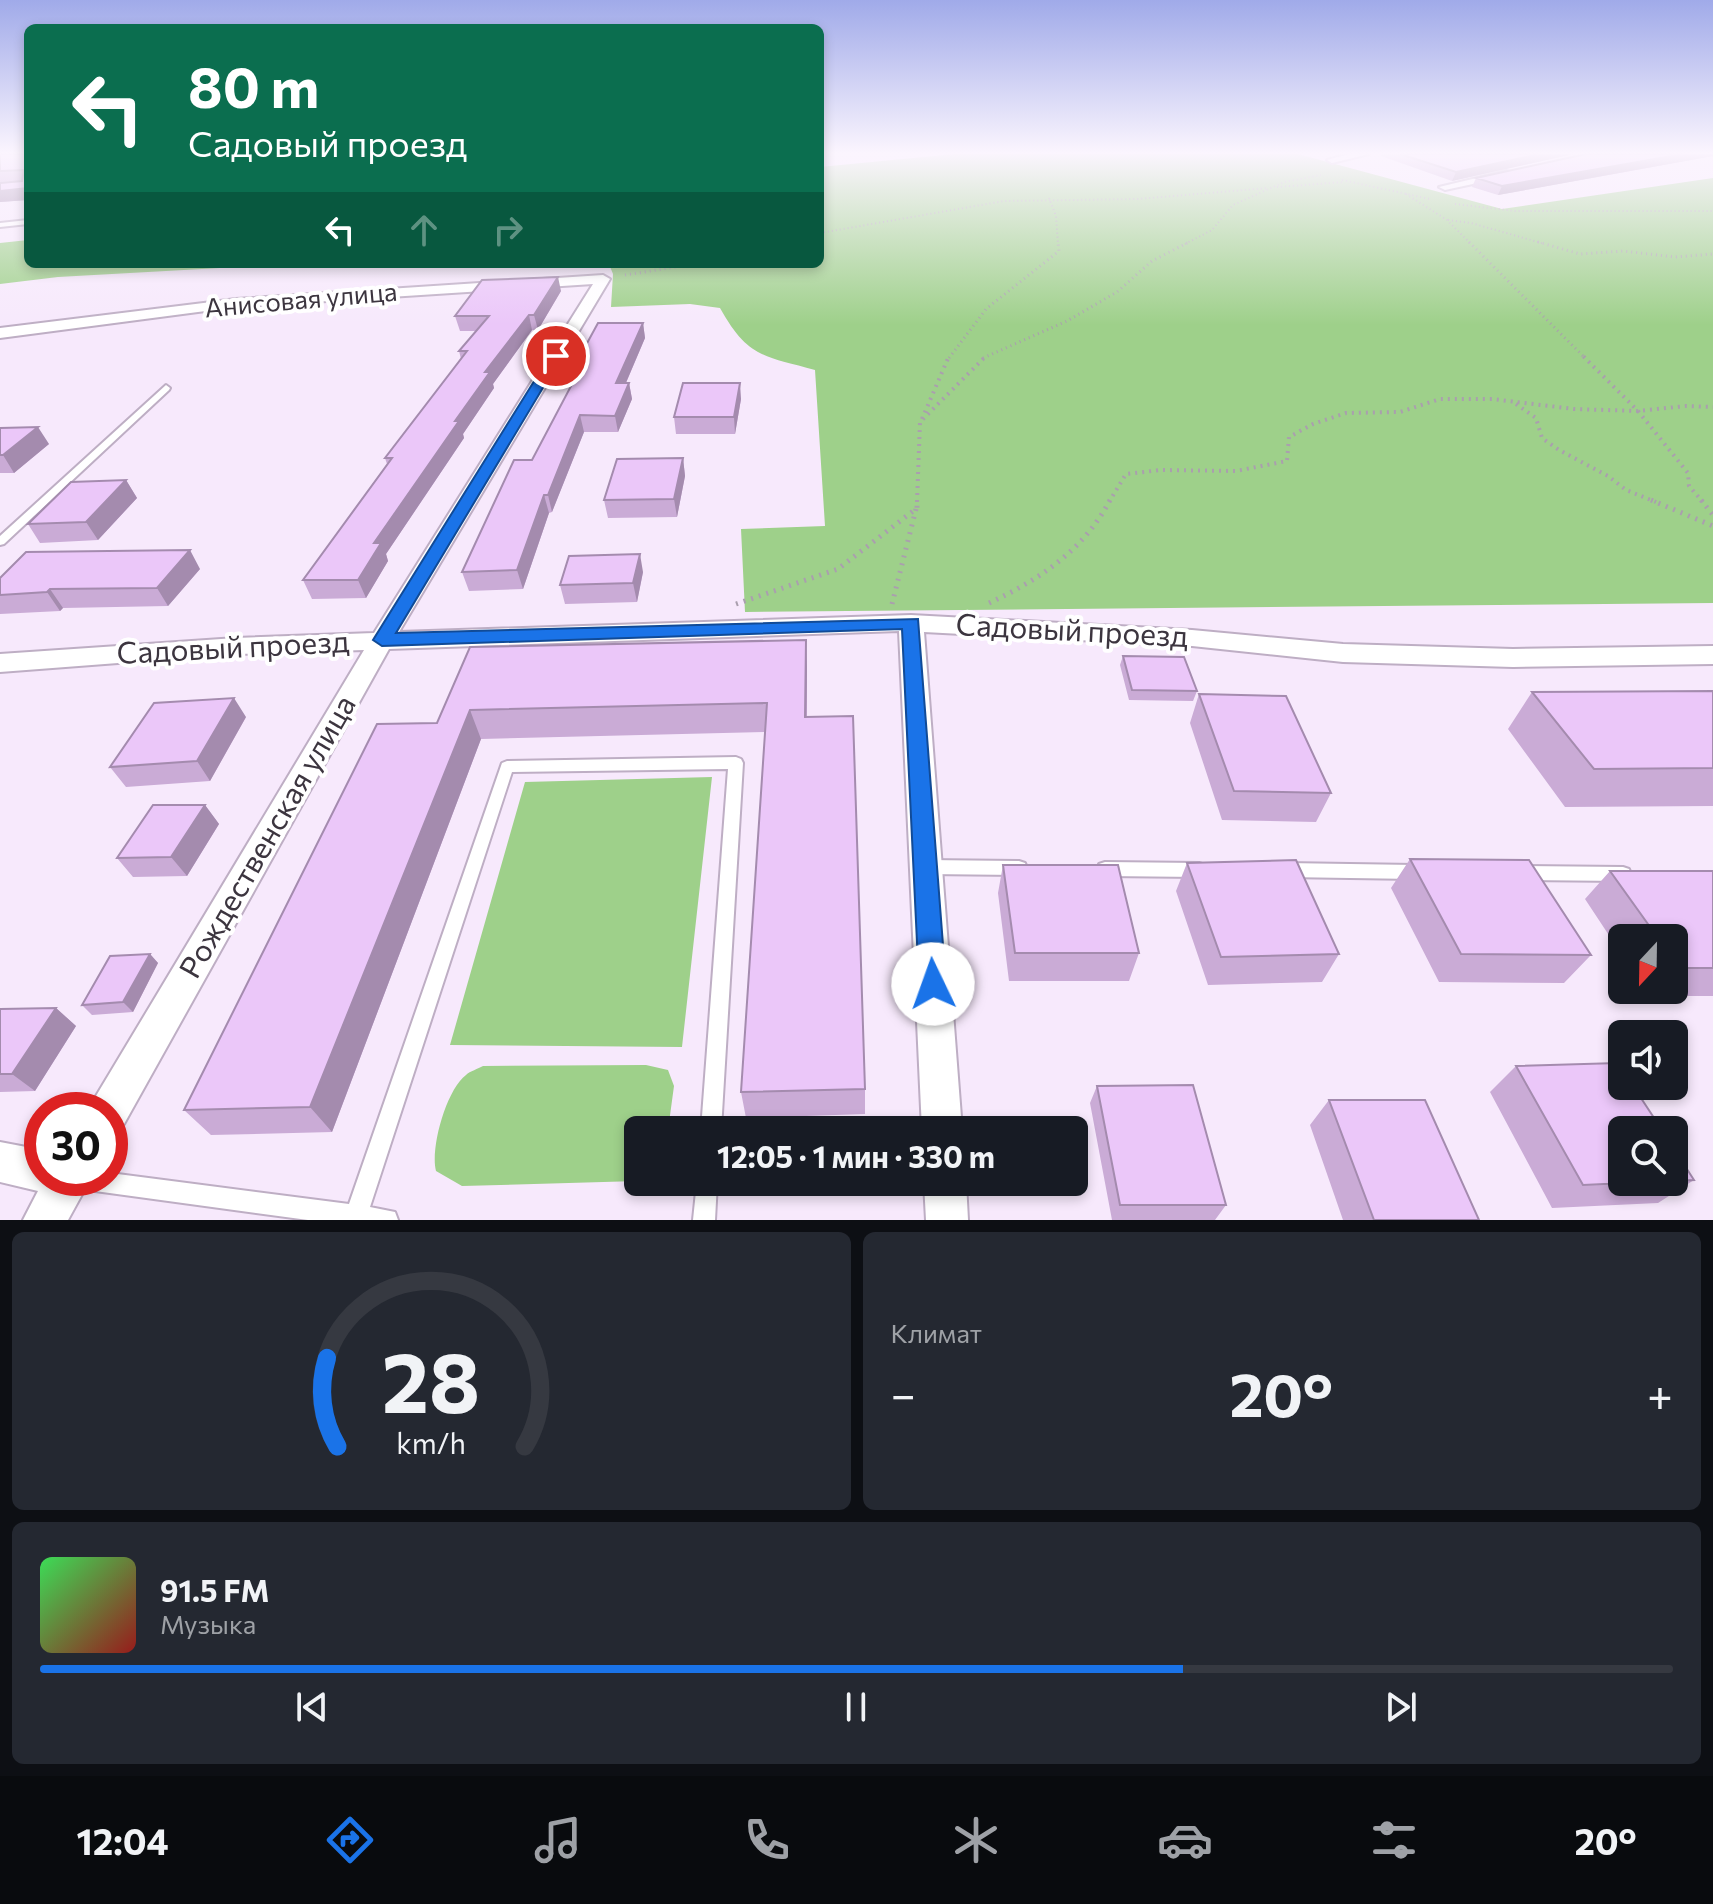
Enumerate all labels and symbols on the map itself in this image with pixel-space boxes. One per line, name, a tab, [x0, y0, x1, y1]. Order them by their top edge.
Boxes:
street label: Анисовая улица	[203, 275, 398, 322]
pin	[522, 322, 590, 390]
street label: Садовый проезд	[955, 604, 1189, 653]
street label: Садовый проезд	[116, 621, 350, 670]
street label: Рождественская улица	[170, 688, 362, 984]
north arrow	[1608, 924, 1688, 1004]
position arrow	[891, 942, 975, 1026]
speed limit sign: 30	[24, 1092, 128, 1196]

